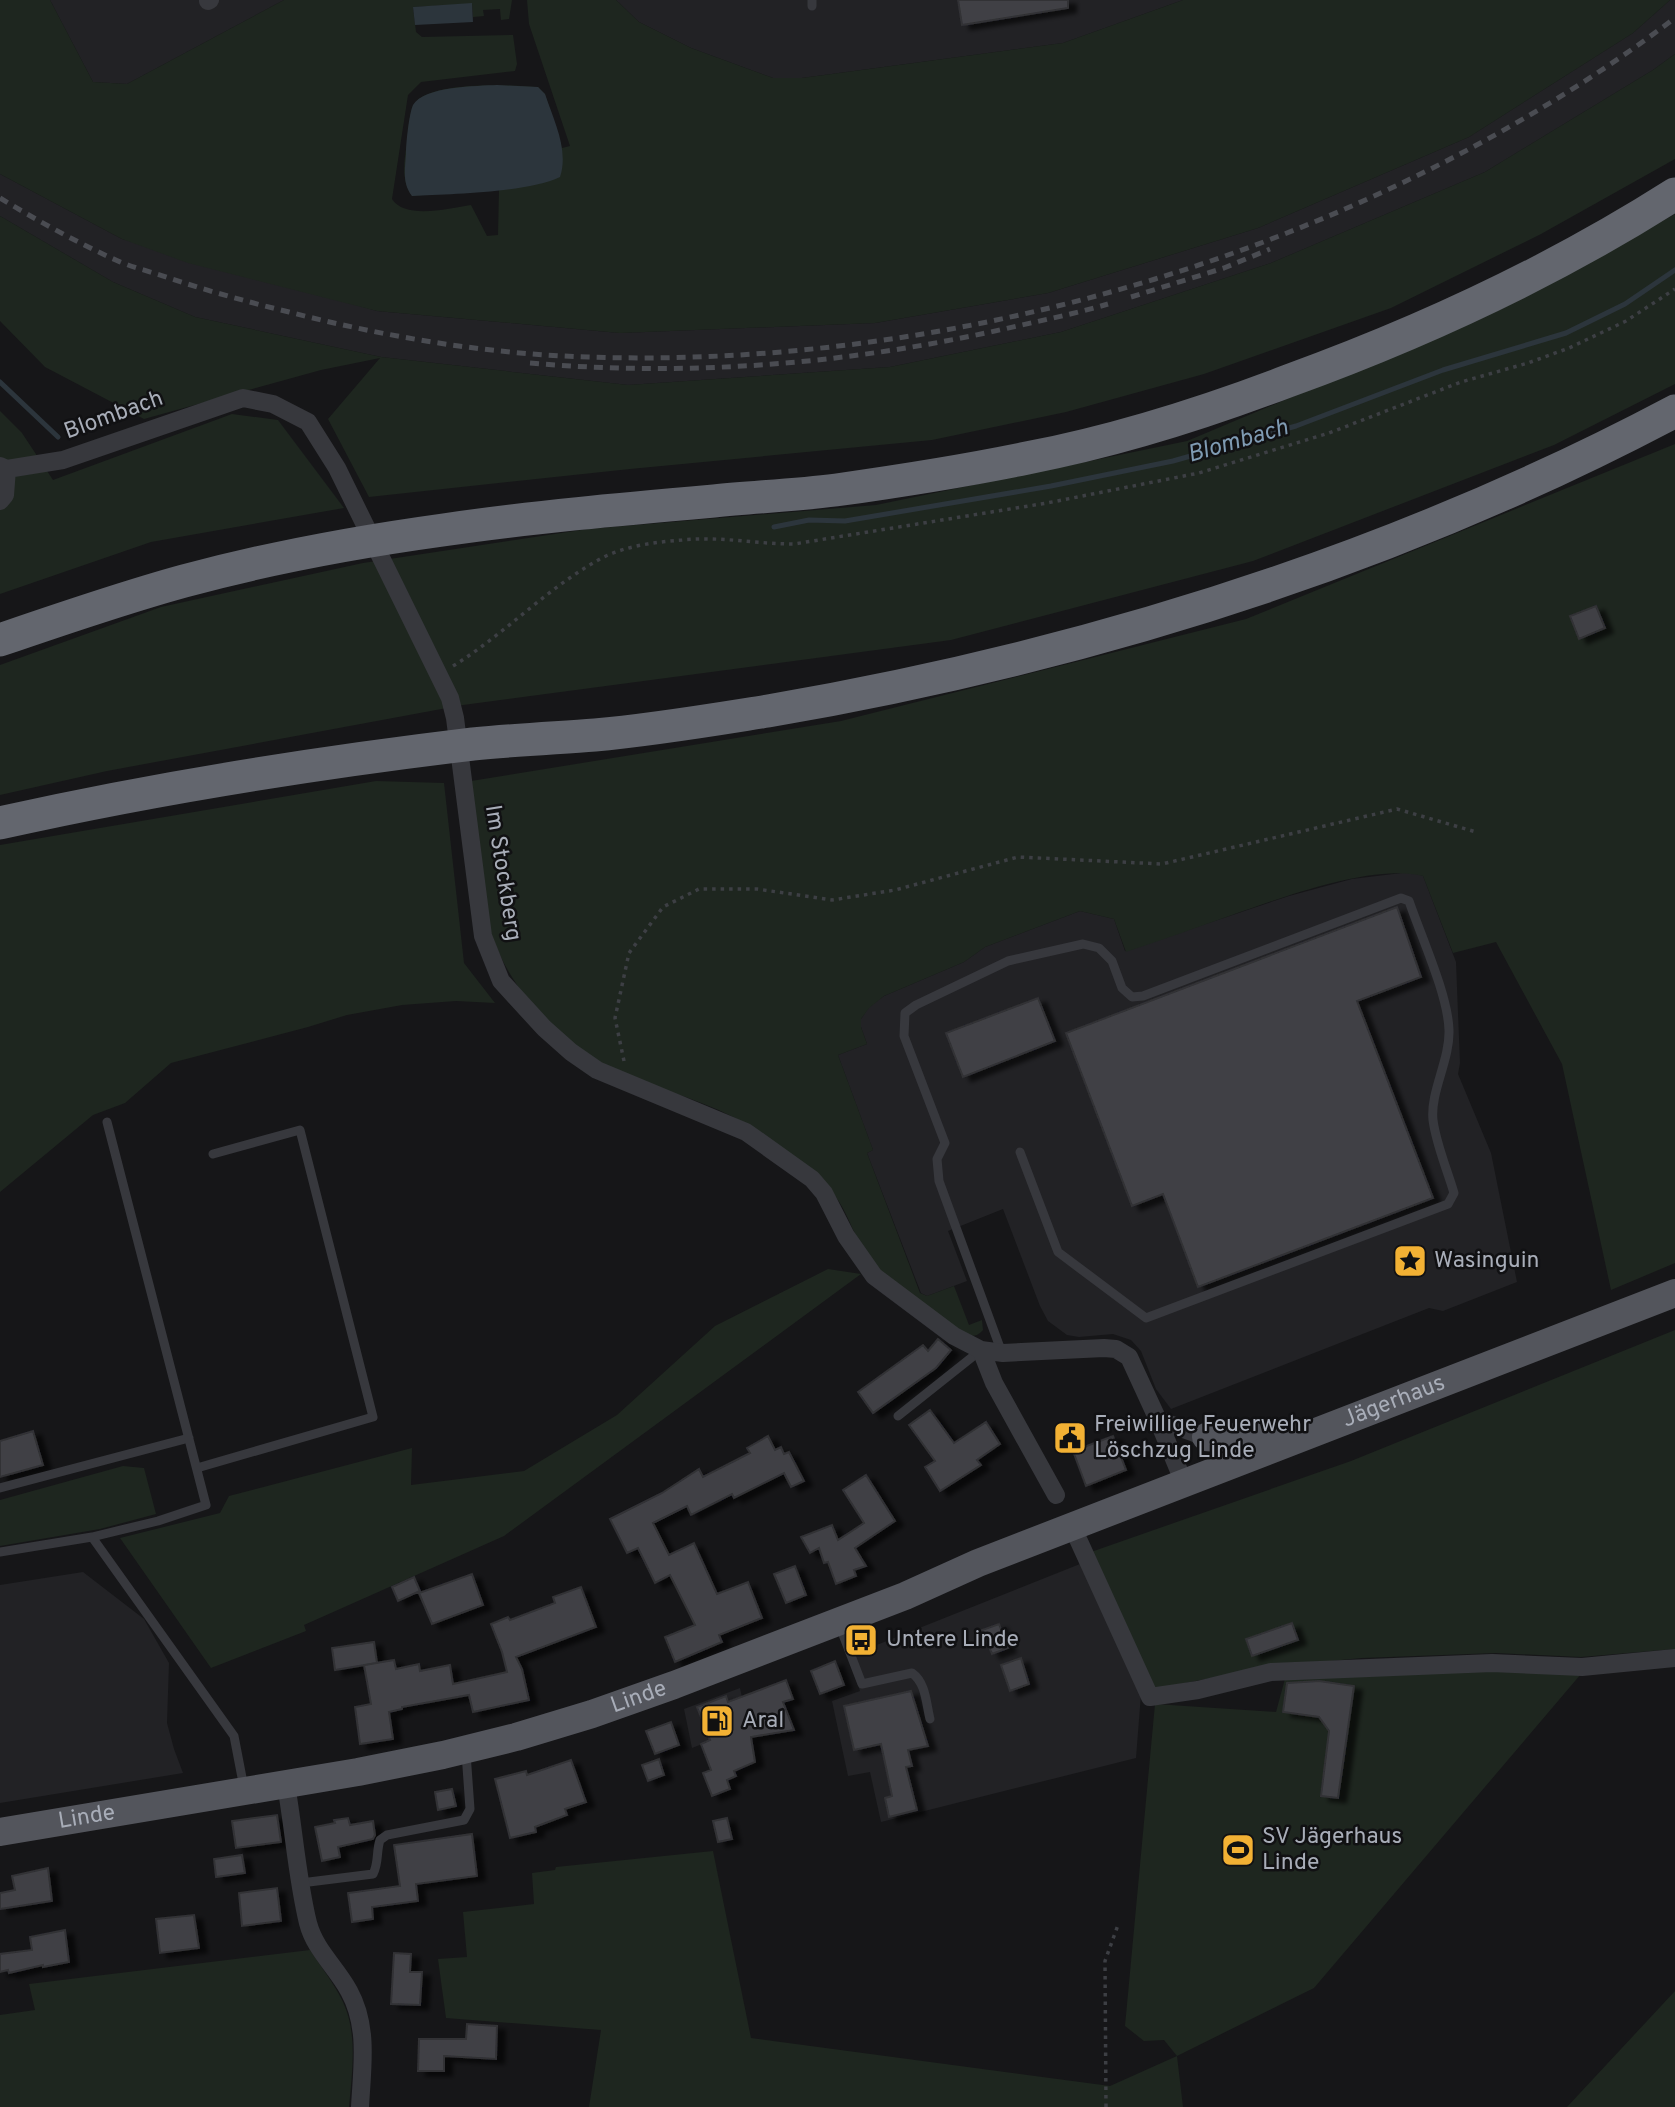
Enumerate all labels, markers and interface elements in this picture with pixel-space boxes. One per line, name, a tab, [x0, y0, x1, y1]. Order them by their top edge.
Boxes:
street label: Blombach	[60, 385, 168, 447]
water label: Blombach	[1184, 413, 1292, 471]
street label: Im Stockberg	[477, 803, 527, 943]
place icon: Wasinguin	[1391, 1242, 1429, 1280]
place label: Wasinguin	[1434, 1247, 1539, 1276]
street label: Jägerhaus	[1338, 1369, 1450, 1435]
place label: Freiwillige Feuerwehr Löschzug Linde	[1094, 1411, 1311, 1466]
public building icon: Freiwillige Feuerwehr Löschzug Linde	[1051, 1419, 1089, 1457]
bus stop icon: Untere Linde	[842, 1621, 880, 1659]
place label: Untere Linde	[886, 1626, 1019, 1655]
street label: Linde	[607, 1674, 671, 1721]
fuel station icon: Aral	[698, 1702, 736, 1740]
place label: Aral	[742, 1707, 784, 1736]
street label: Linde	[56, 1798, 117, 1836]
place label: SV Jägerhaus Linde	[1262, 1823, 1402, 1878]
sports icon: SV Jägerhaus Linde	[1219, 1831, 1257, 1869]

